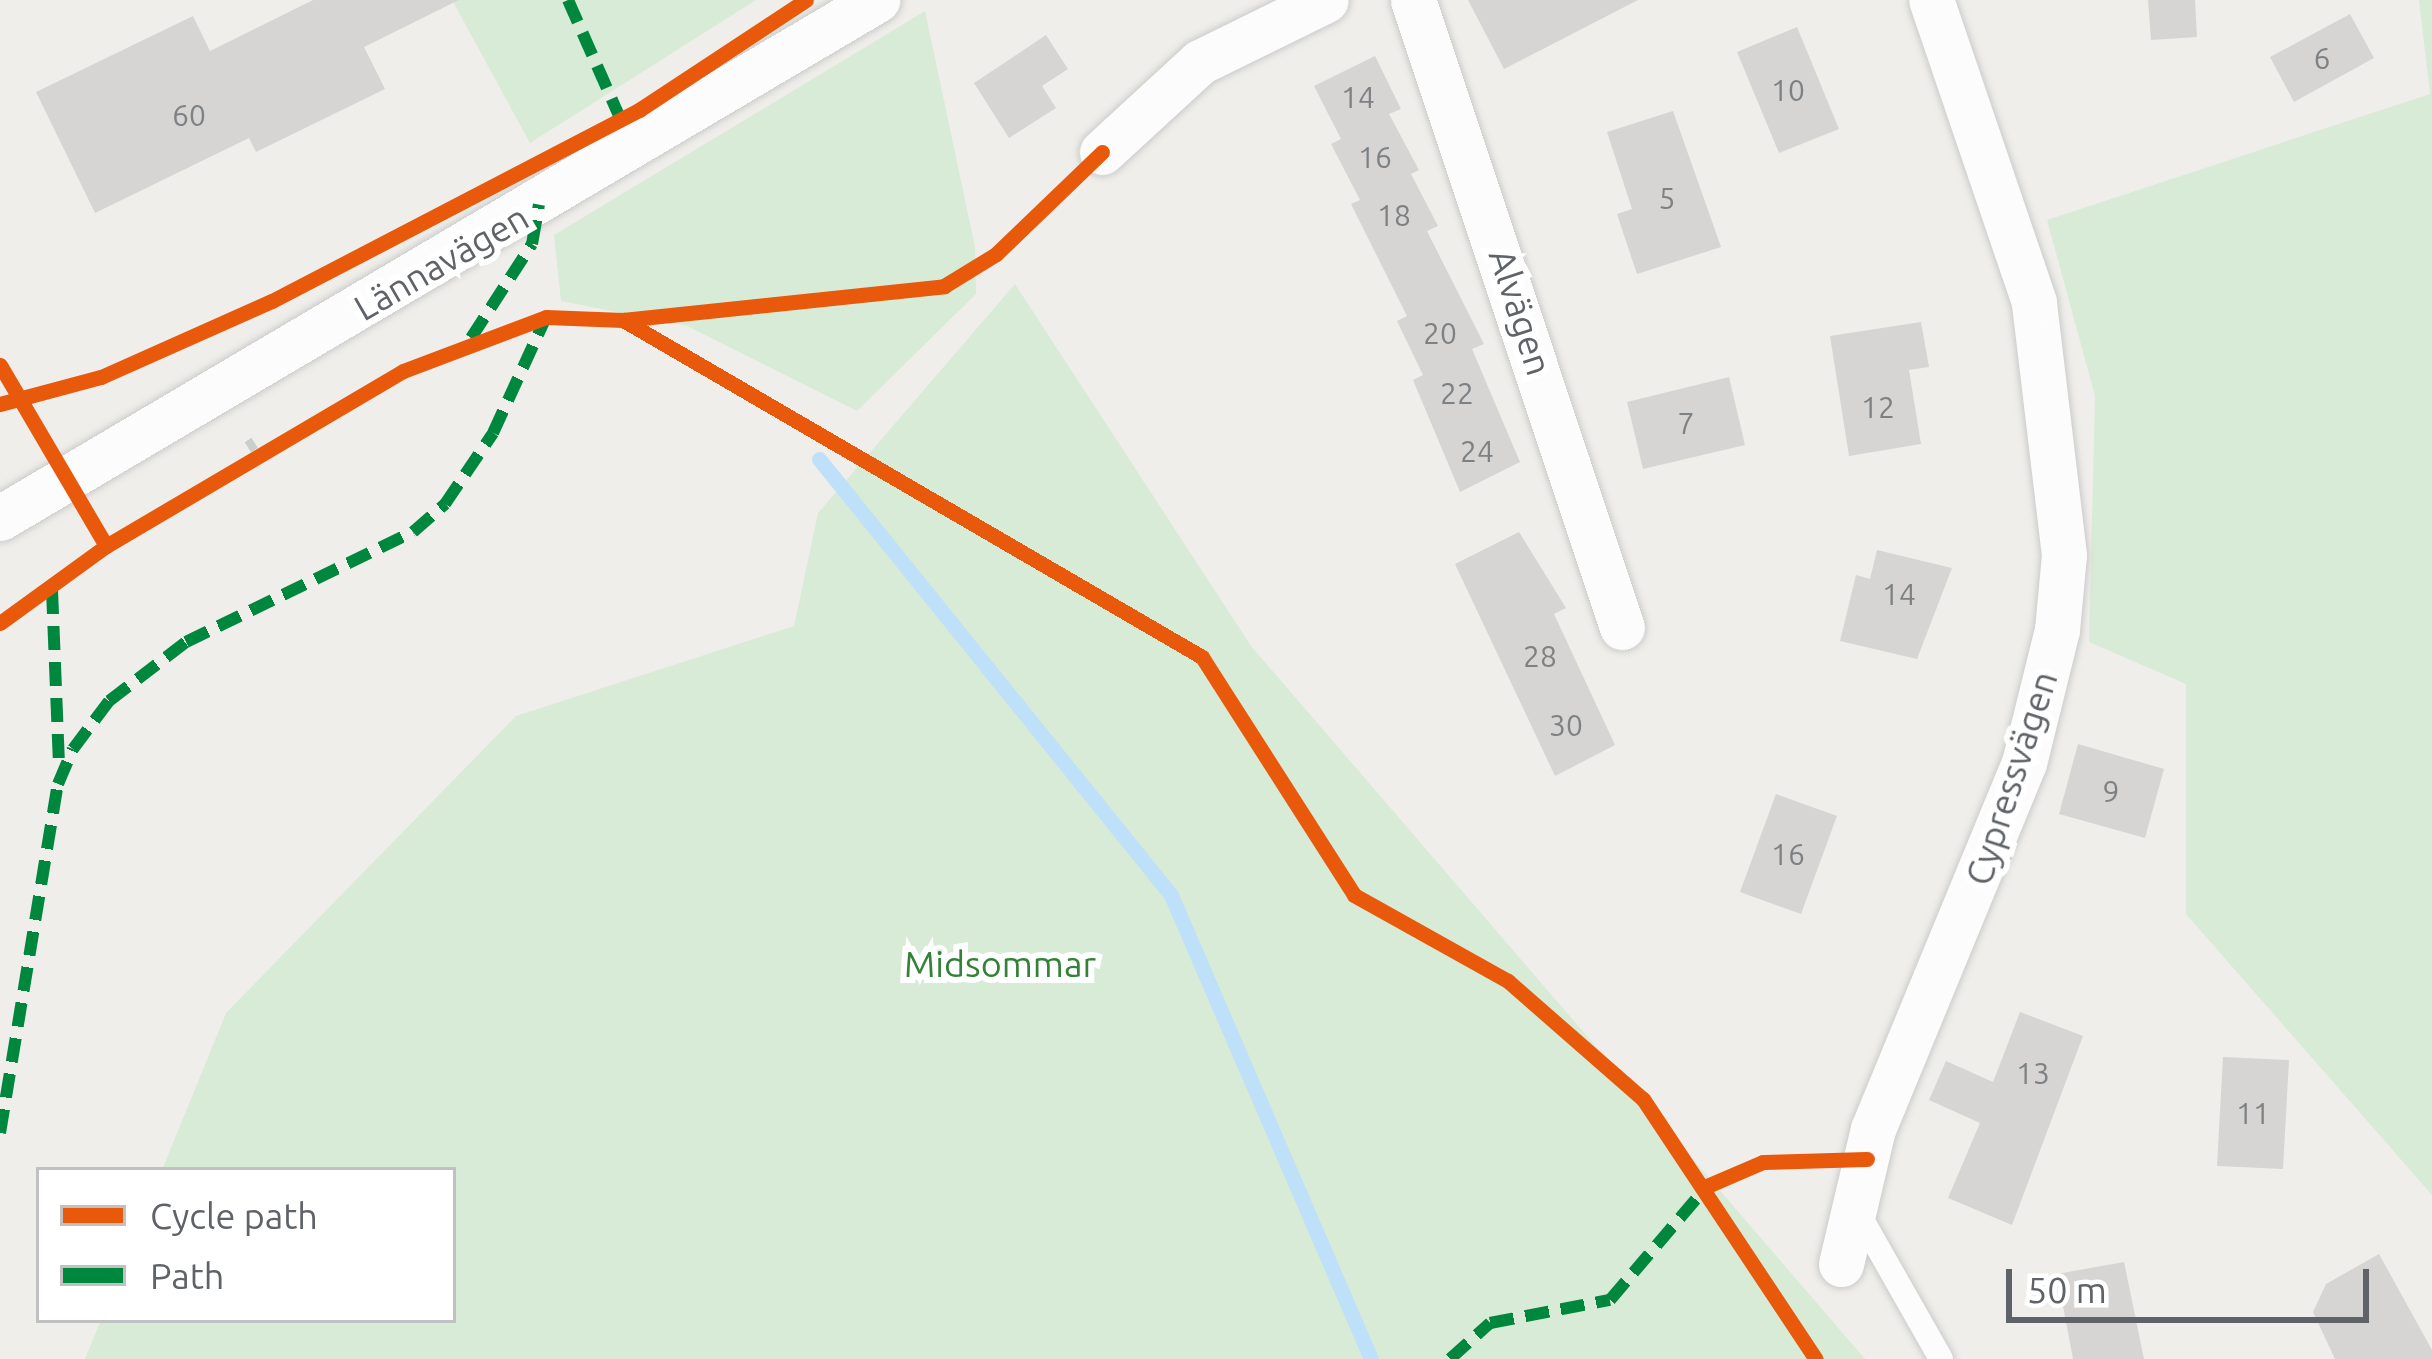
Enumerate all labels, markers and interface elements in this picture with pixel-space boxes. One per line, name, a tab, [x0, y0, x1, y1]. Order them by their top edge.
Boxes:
house number: 6	[2314, 40, 2330, 76]
house number: 10	[1771, 72, 1805, 108]
house number: 14	[1341, 79, 1375, 115]
house number: 60	[172, 97, 206, 133]
house number: 16	[1358, 139, 1392, 175]
house number: 5	[1659, 180, 1675, 216]
street label: Lännavägen	[346, 195, 536, 329]
house number: 18	[1377, 197, 1411, 233]
street label: Alvägen	[1480, 244, 1562, 380]
house number: 20	[1423, 315, 1457, 351]
house number: 22	[1440, 375, 1474, 411]
house number: 12	[1861, 389, 1895, 425]
house number: 7	[1678, 405, 1694, 441]
house number: 24	[1460, 433, 1494, 469]
house number: 14	[1882, 576, 1916, 612]
house number: 28	[1523, 638, 1557, 674]
street label: Cypressvägen	[1956, 666, 2066, 890]
house number: 30	[1549, 707, 1583, 743]
house number: 9	[2103, 773, 2119, 809]
house number: 16	[1771, 836, 1805, 872]
park label: Midsommar	[904, 942, 1096, 986]
house number: 13	[2016, 1055, 2050, 1091]
house number: 11	[2236, 1095, 2270, 1131]
legend	[36, 1167, 456, 1323]
text: Cycle path	[150, 1195, 318, 1236]
scale bar	[2012, 1245, 2375, 1319]
text: Path	[150, 1255, 224, 1296]
text: 50 m	[2027, 1269, 2107, 1310]

